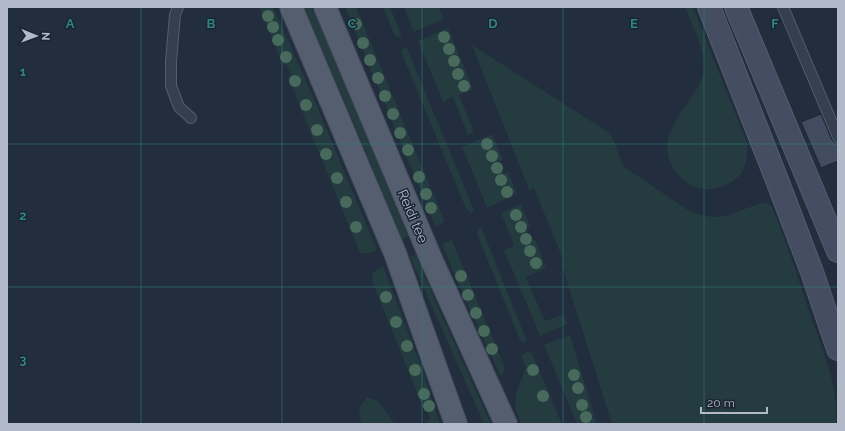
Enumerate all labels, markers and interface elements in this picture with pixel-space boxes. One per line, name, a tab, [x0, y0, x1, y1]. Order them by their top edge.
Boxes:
north arrow	[16, 16, 56, 56]
text: A	[66, 16, 75, 31]
text: B	[207, 16, 216, 31]
text: C	[348, 16, 357, 31]
text: D	[488, 16, 498, 31]
text: E	[630, 16, 638, 31]
text: F	[771, 16, 779, 31]
text: N	[39, 32, 52, 40]
text: 1	[20, 64, 27, 79]
street label: Reidi tee	[395, 187, 431, 245]
text: 2	[19, 208, 27, 223]
text: 3	[19, 352, 27, 367]
scale bar	[701, 389, 767, 415]
text: 20 m	[707, 396, 735, 410]

